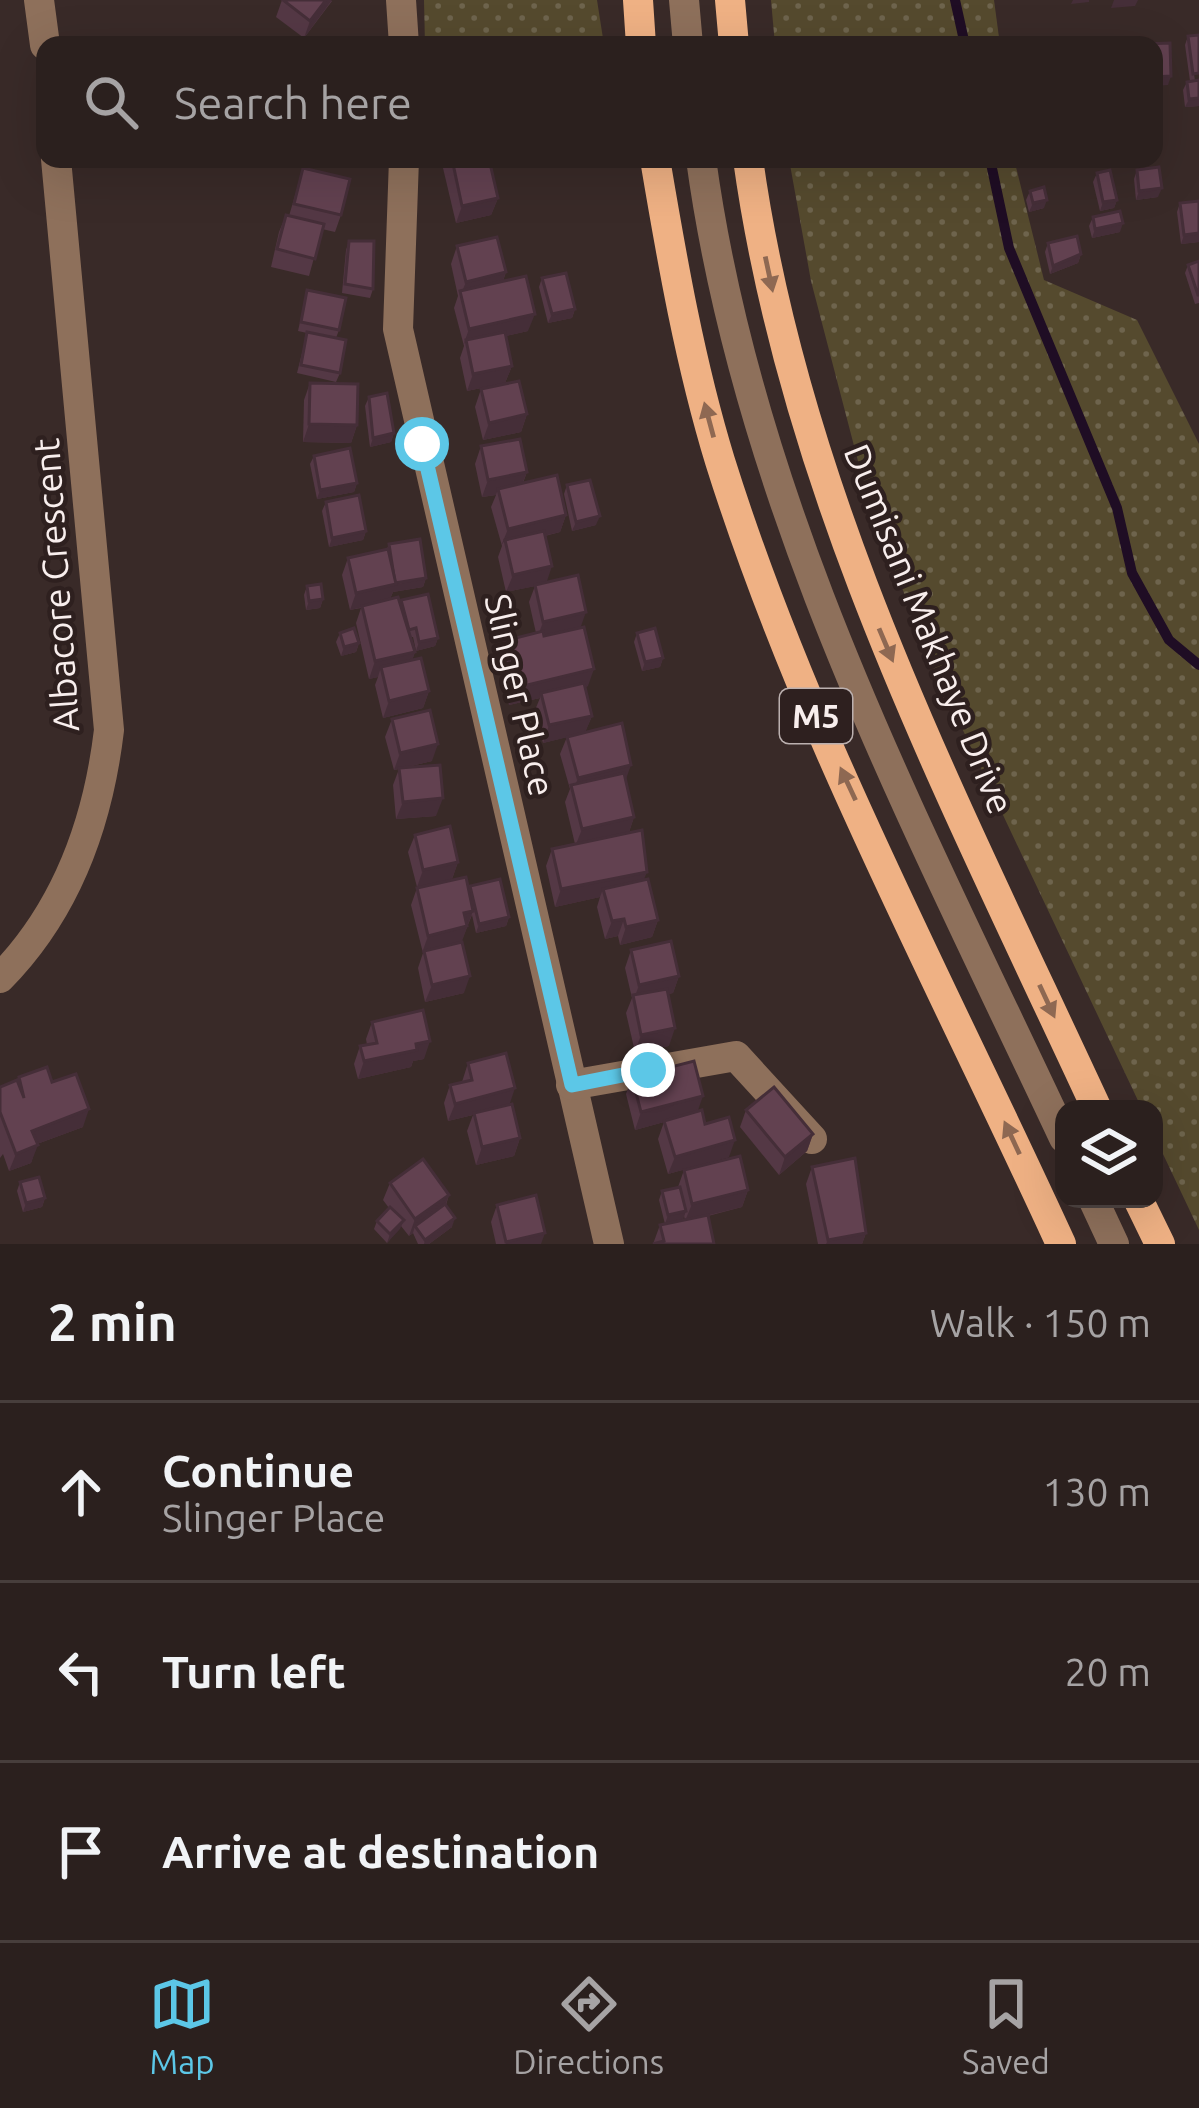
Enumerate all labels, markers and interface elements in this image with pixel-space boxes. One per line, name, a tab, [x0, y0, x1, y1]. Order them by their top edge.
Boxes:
search box	[36, 36, 1163, 168]
icon: search	[78, 69, 144, 135]
text: Search here	[174, 77, 412, 128]
one-way arrow	[760, 256, 779, 294]
one-way arrow	[698, 401, 717, 438]
route start	[395, 417, 449, 471]
street label: Albacore Crescent	[25, 437, 86, 733]
street label: Dumisani Makhaye Drive	[836, 438, 1022, 820]
street label: Slinger Place	[477, 590, 564, 800]
one-way arrow	[877, 628, 896, 664]
road number: M5	[780, 689, 852, 743]
one-way arrow	[837, 766, 857, 801]
one-way arrow	[1037, 984, 1057, 1019]
route end	[621, 1043, 675, 1097]
map controls	[1055, 1100, 1163, 1208]
button: layers	[1055, 1100, 1163, 1208]
one-way arrow	[1002, 1120, 1022, 1155]
text: 2 min	[48, 1293, 177, 1351]
text: Walk · 150 m	[930, 1301, 1151, 1344]
text: Continue	[162, 1445, 354, 1496]
icon: ahead	[48, 1459, 114, 1525]
text: 130 m	[1042, 1470, 1151, 1513]
text: Slinger Place	[162, 1496, 385, 1539]
icon: left	[48, 1639, 114, 1705]
text: Turn left	[162, 1646, 346, 1697]
text: 20 m	[1064, 1650, 1151, 1693]
icon: arrive	[48, 1819, 114, 1885]
text: Arrive at destination	[162, 1826, 599, 1877]
tab: Map	[149, 1971, 215, 2080]
tab: Directions	[513, 1971, 664, 2080]
tab: Saved	[962, 1971, 1050, 2080]

